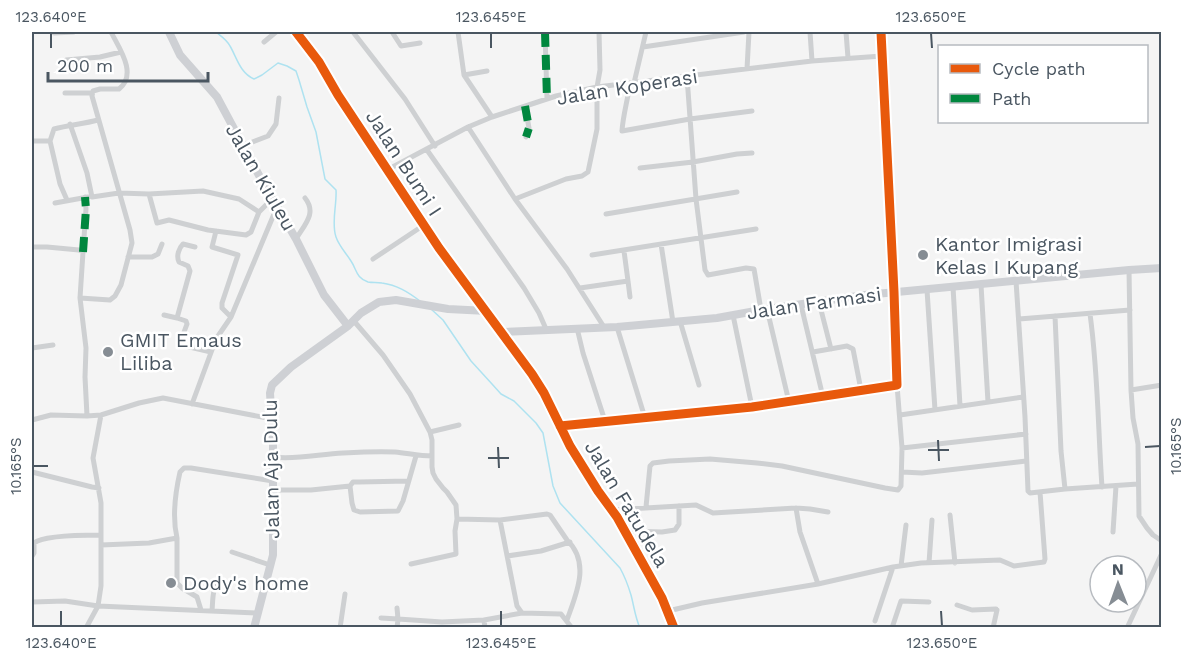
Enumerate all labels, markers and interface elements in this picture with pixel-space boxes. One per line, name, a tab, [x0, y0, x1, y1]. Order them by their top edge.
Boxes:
text: 123.640°E	[15, 8, 87, 26]
text: 123.645°E	[456, 8, 526, 26]
text: 123.650°E	[896, 8, 966, 26]
scale bar	[48, 45, 208, 83]
legend	[938, 45, 1148, 123]
text: 200 m	[57, 55, 113, 76]
text: Cycle path	[992, 58, 1086, 79]
street label: Jalan Koperasi	[555, 64, 699, 110]
text: Path	[992, 88, 1032, 109]
street label: Jalan Bumi I	[361, 106, 447, 220]
street label: Jalan Kiuleu	[221, 119, 301, 235]
place label: Kantor Imigrasi Kelas I Kupang	[935, 232, 1082, 279]
marker: Kantor Imigrasi Kelas I Kupang	[916, 248, 930, 262]
street label: Jalan Farmasi	[745, 282, 883, 324]
place label: GMIT Emaus Liliba	[120, 328, 242, 375]
marker: GMIT Emaus Liliba	[101, 345, 115, 359]
street label: Jalan Aja Dulu	[258, 399, 284, 539]
text: 10.165°S	[1167, 417, 1185, 475]
street label: Jalan Fatudela	[580, 436, 674, 572]
text: 10.165°S	[7, 437, 25, 495]
north arrow	[1088, 554, 1148, 614]
text: N	[1112, 560, 1124, 579]
place label: Dody's home	[183, 571, 309, 595]
marker: Dody's home	[164, 576, 178, 590]
text: 123.640°E	[25, 634, 97, 652]
text: 123.645°E	[466, 634, 536, 652]
text: 123.650°E	[907, 634, 977, 652]

